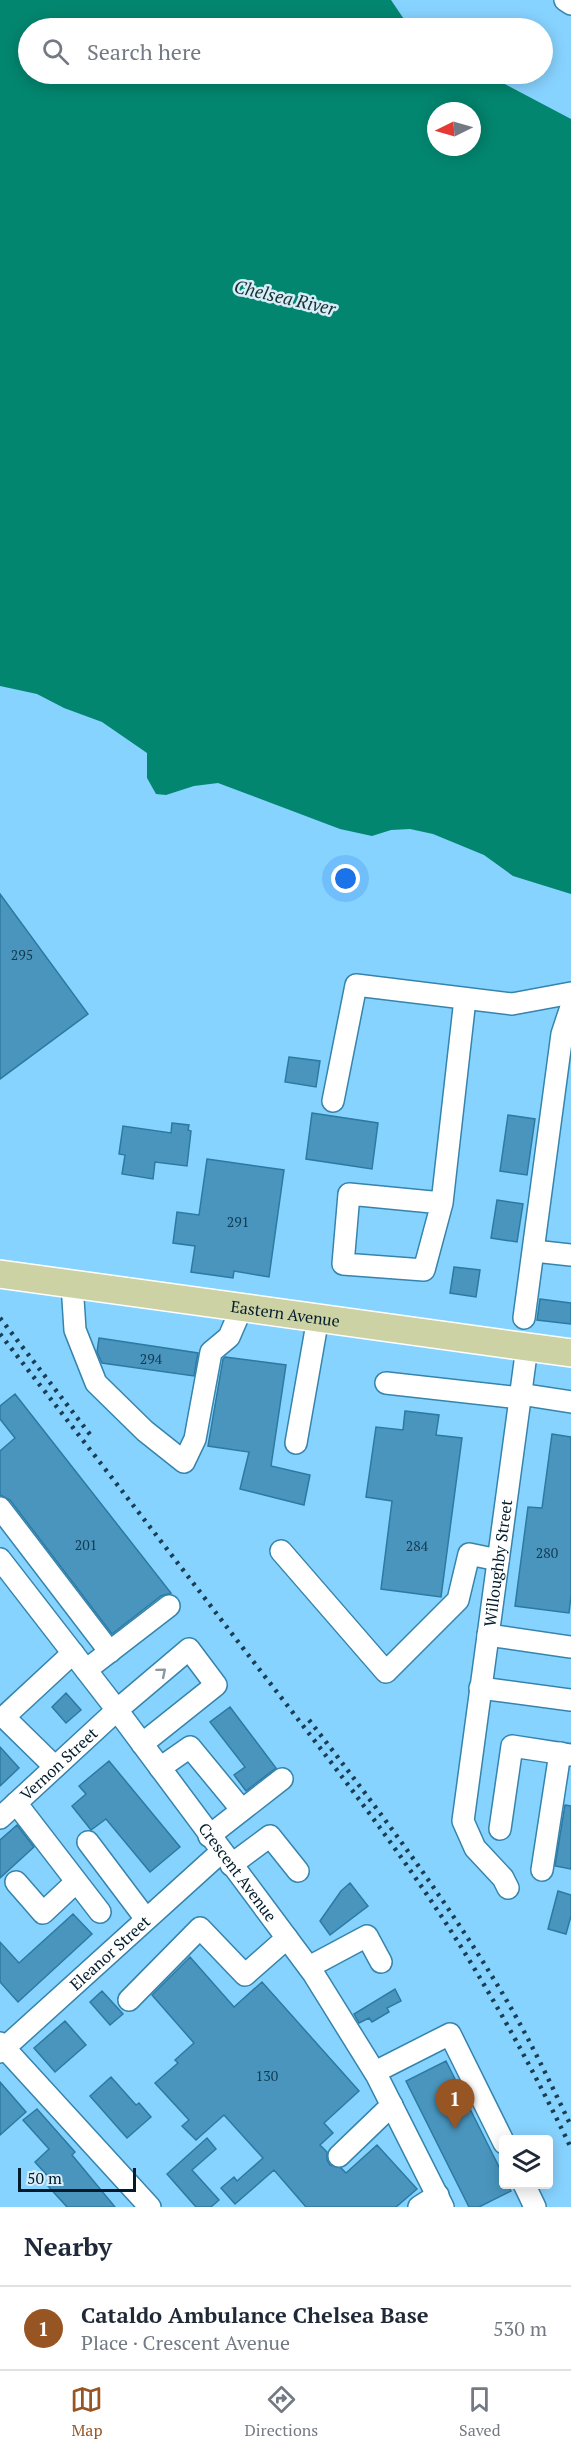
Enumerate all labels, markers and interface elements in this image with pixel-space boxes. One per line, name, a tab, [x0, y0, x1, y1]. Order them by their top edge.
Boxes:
search box	[18, 18, 553, 84]
icon: search	[39, 35, 72, 68]
text: Search here	[87, 37, 201, 66]
north arrow	[427, 102, 481, 156]
water label: Chelsea River	[232, 274, 339, 321]
your location	[331, 864, 360, 893]
house number: 295	[11, 945, 33, 964]
house number: 291	[227, 1212, 249, 1231]
street label: Eastern Avenue	[229, 1295, 341, 1332]
house number: 294	[140, 1349, 163, 1368]
street label: Willoughby Street	[478, 1498, 517, 1628]
house number: 201	[75, 1535, 97, 1554]
house number: 284	[406, 1536, 429, 1555]
house number: 280	[536, 1543, 558, 1562]
one-way arrow	[155, 1668, 166, 1679]
street label: Vernon Street	[15, 1722, 102, 1805]
street label: Crescent Avenue	[194, 1818, 282, 1926]
street label: Eleanor Street	[65, 1910, 155, 1995]
house number: 130	[256, 2066, 278, 2085]
pin: 1	[436, 2080, 474, 2129]
map controls	[499, 2135, 553, 2189]
button: layers	[499, 2135, 553, 2189]
scale bar	[18, 2165, 136, 2192]
text: 50 m	[27, 2167, 62, 2189]
text: Nearby	[24, 2229, 112, 2263]
text: Cataldo Ambulance Chelsea Base	[81, 2300, 428, 2329]
text: 1	[38, 2315, 49, 2342]
text: 530 m	[493, 2315, 547, 2342]
text: Place · Crescent Avenue	[81, 2329, 290, 2356]
tab: Map	[70, 2383, 103, 2441]
tab: Directions	[244, 2383, 318, 2441]
tab: Saved	[459, 2383, 501, 2441]

